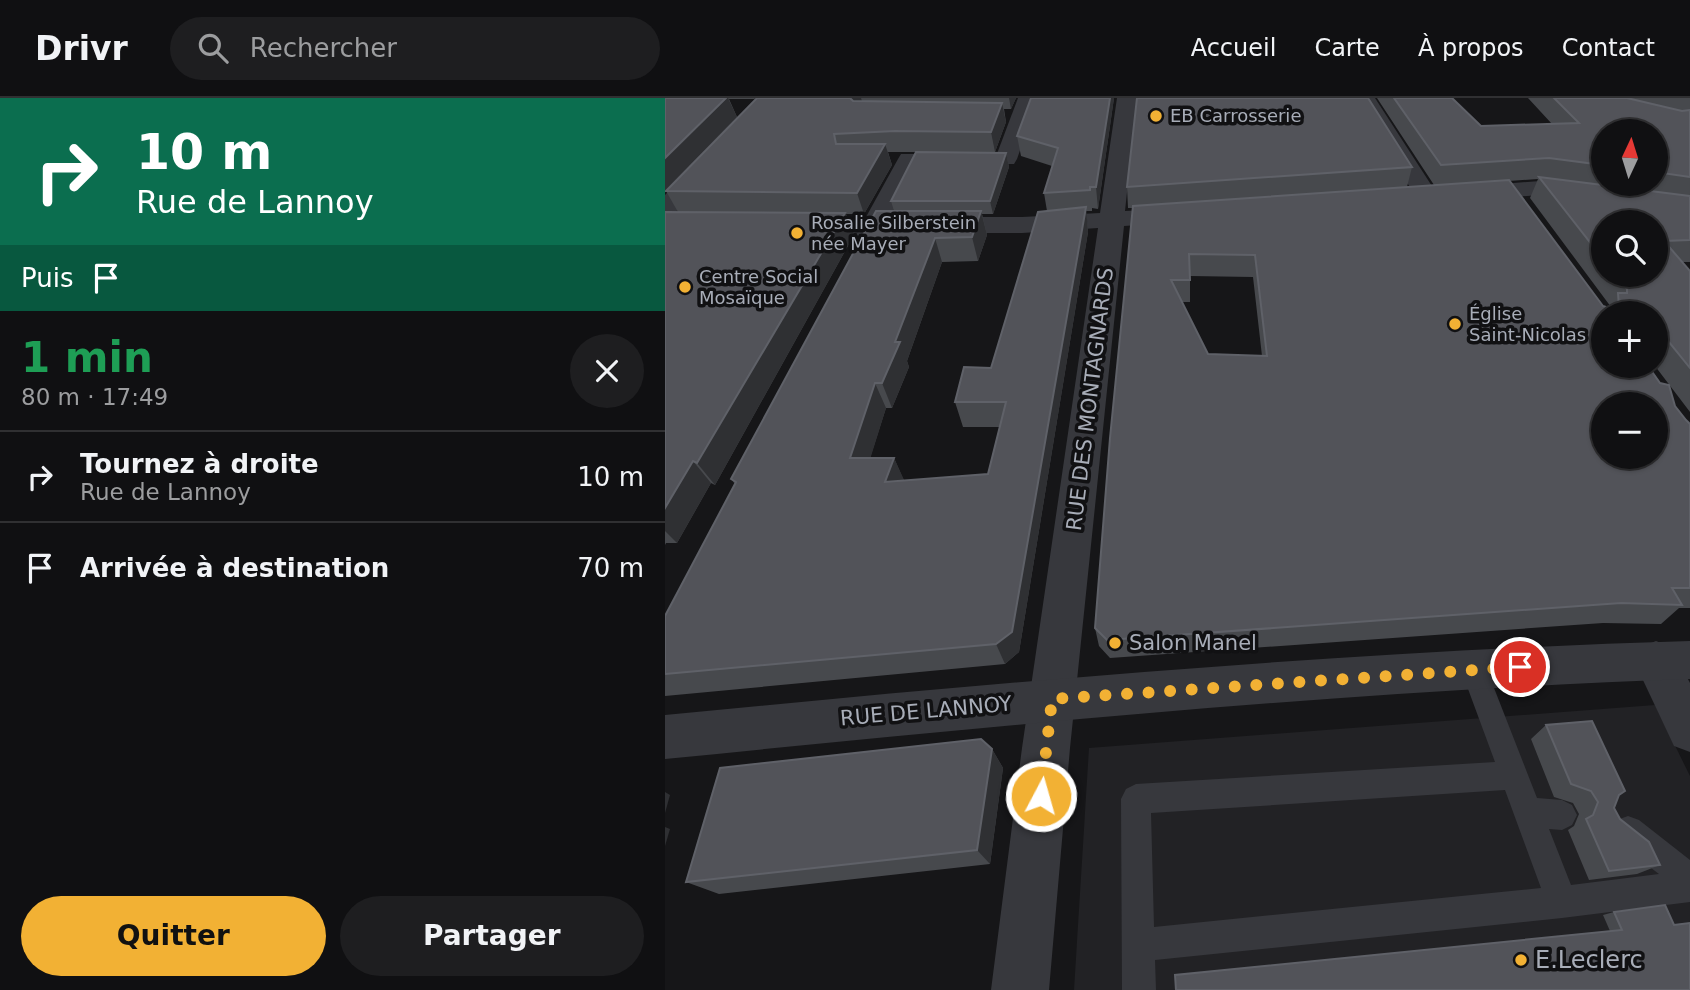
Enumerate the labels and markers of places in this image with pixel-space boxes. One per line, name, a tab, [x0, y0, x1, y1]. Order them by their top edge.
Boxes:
place label: EB Carrosserie	[1170, 105, 1301, 126]
marker: EB Carrosserie	[1148, 108, 1164, 124]
place label: Rosalie Silberstein née Mayer	[811, 212, 976, 254]
marker: Rosalie Silberstein née Mayer	[789, 225, 805, 241]
place label: Centre Social Mosaïque	[699, 266, 818, 308]
marker: Centre Social Mosaïque	[677, 279, 693, 295]
place label: Église Saint-Nicolas	[1469, 303, 1586, 345]
marker: Église Saint-Nicolas	[1447, 316, 1463, 332]
place label: Salon Manel	[1129, 631, 1257, 655]
marker: Salon Manel	[1107, 635, 1123, 651]
pin	[1490, 637, 1550, 697]
place label: E.Leclerc	[1535, 946, 1643, 974]
marker: E.Leclerc	[1513, 952, 1529, 968]

